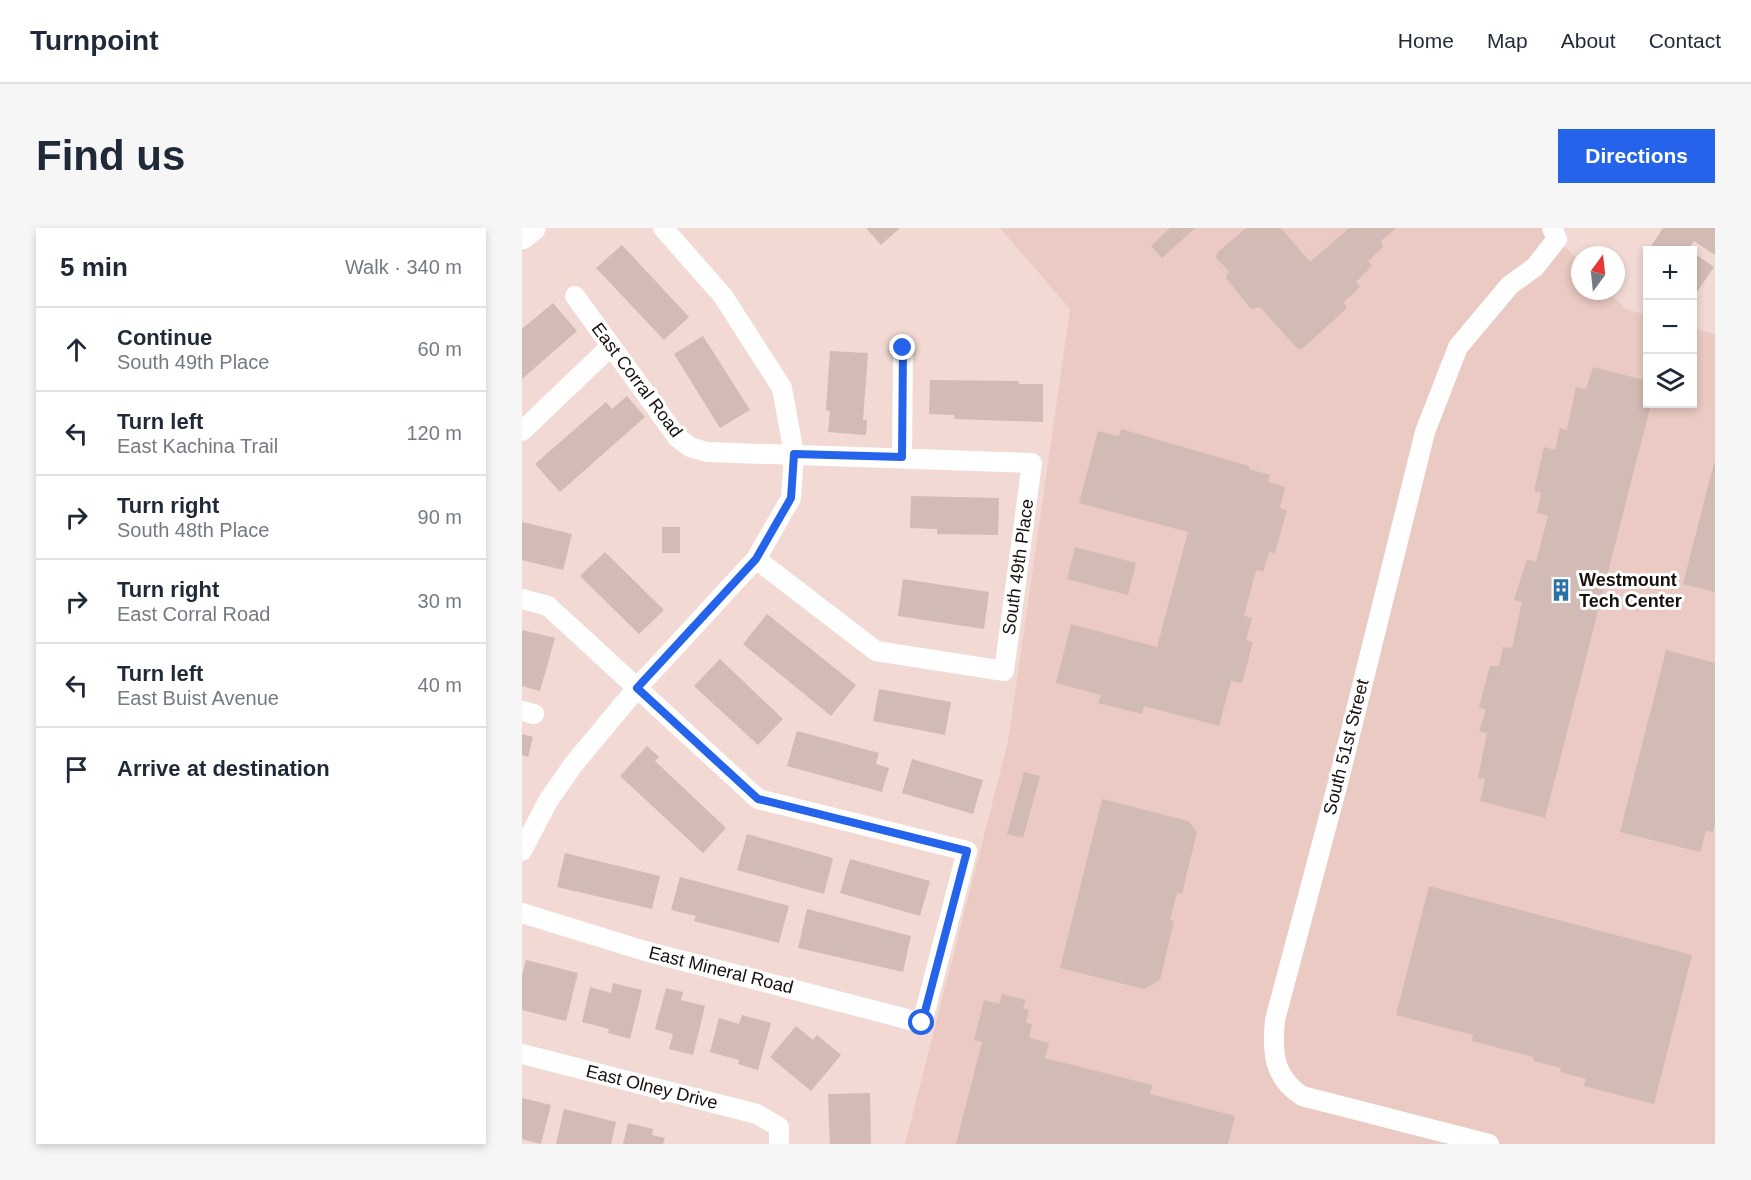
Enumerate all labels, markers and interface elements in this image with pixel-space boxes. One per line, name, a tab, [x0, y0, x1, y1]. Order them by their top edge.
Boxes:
text: Turnpoint	[30, 25, 159, 56]
text: Home	[1398, 29, 1454, 52]
text: Map	[1487, 29, 1528, 52]
text: About	[1561, 29, 1616, 52]
text: Contact	[1649, 29, 1721, 52]
button: Directions	[1558, 129, 1715, 183]
text: Find us	[36, 132, 185, 179]
north arrow	[1571, 246, 1625, 300]
map controls	[1643, 246, 1697, 408]
button: +	[1643, 246, 1697, 300]
text: 5 min	[60, 252, 128, 282]
text: Walk · 340 m	[345, 256, 462, 278]
button: −	[1643, 300, 1697, 354]
street label: East Corral Road	[587, 319, 687, 441]
text: Continue	[117, 325, 212, 350]
icon: ahead	[60, 333, 93, 366]
route end	[889, 334, 915, 360]
text: 60 m	[418, 338, 462, 360]
text: South 49th Place	[117, 351, 269, 373]
button: layers	[1643, 354, 1697, 408]
text: Turn left	[117, 409, 203, 434]
icon: left	[60, 417, 93, 450]
text: 120 m	[406, 422, 462, 444]
text: East Kachina Trail	[117, 435, 278, 457]
text: Turn right	[117, 493, 219, 518]
street label: South 49th Place	[999, 498, 1037, 636]
icon: right	[60, 501, 93, 534]
text: 90 m	[418, 506, 462, 528]
text: South 48th Place	[117, 519, 269, 541]
place label: Westmount Tech Center	[1579, 570, 1682, 611]
text: Turn right	[117, 577, 219, 602]
building icon: Westmount Tech Center	[1548, 577, 1574, 603]
icon: right	[60, 585, 93, 618]
text: 30 m	[418, 590, 462, 612]
text: East Corral Road	[117, 603, 270, 625]
text: Turn left	[117, 661, 203, 686]
icon: left	[60, 669, 93, 702]
text: 40 m	[418, 674, 462, 696]
street label: South 51st Street	[1319, 677, 1373, 817]
text: East Buist Avenue	[117, 687, 279, 709]
icon: arrive	[60, 753, 93, 786]
text: Arrive at destination	[117, 756, 330, 781]
street label: East Mineral Road	[647, 942, 795, 998]
route start	[908, 1009, 934, 1035]
street label: East Olney Drive	[584, 1061, 720, 1113]

